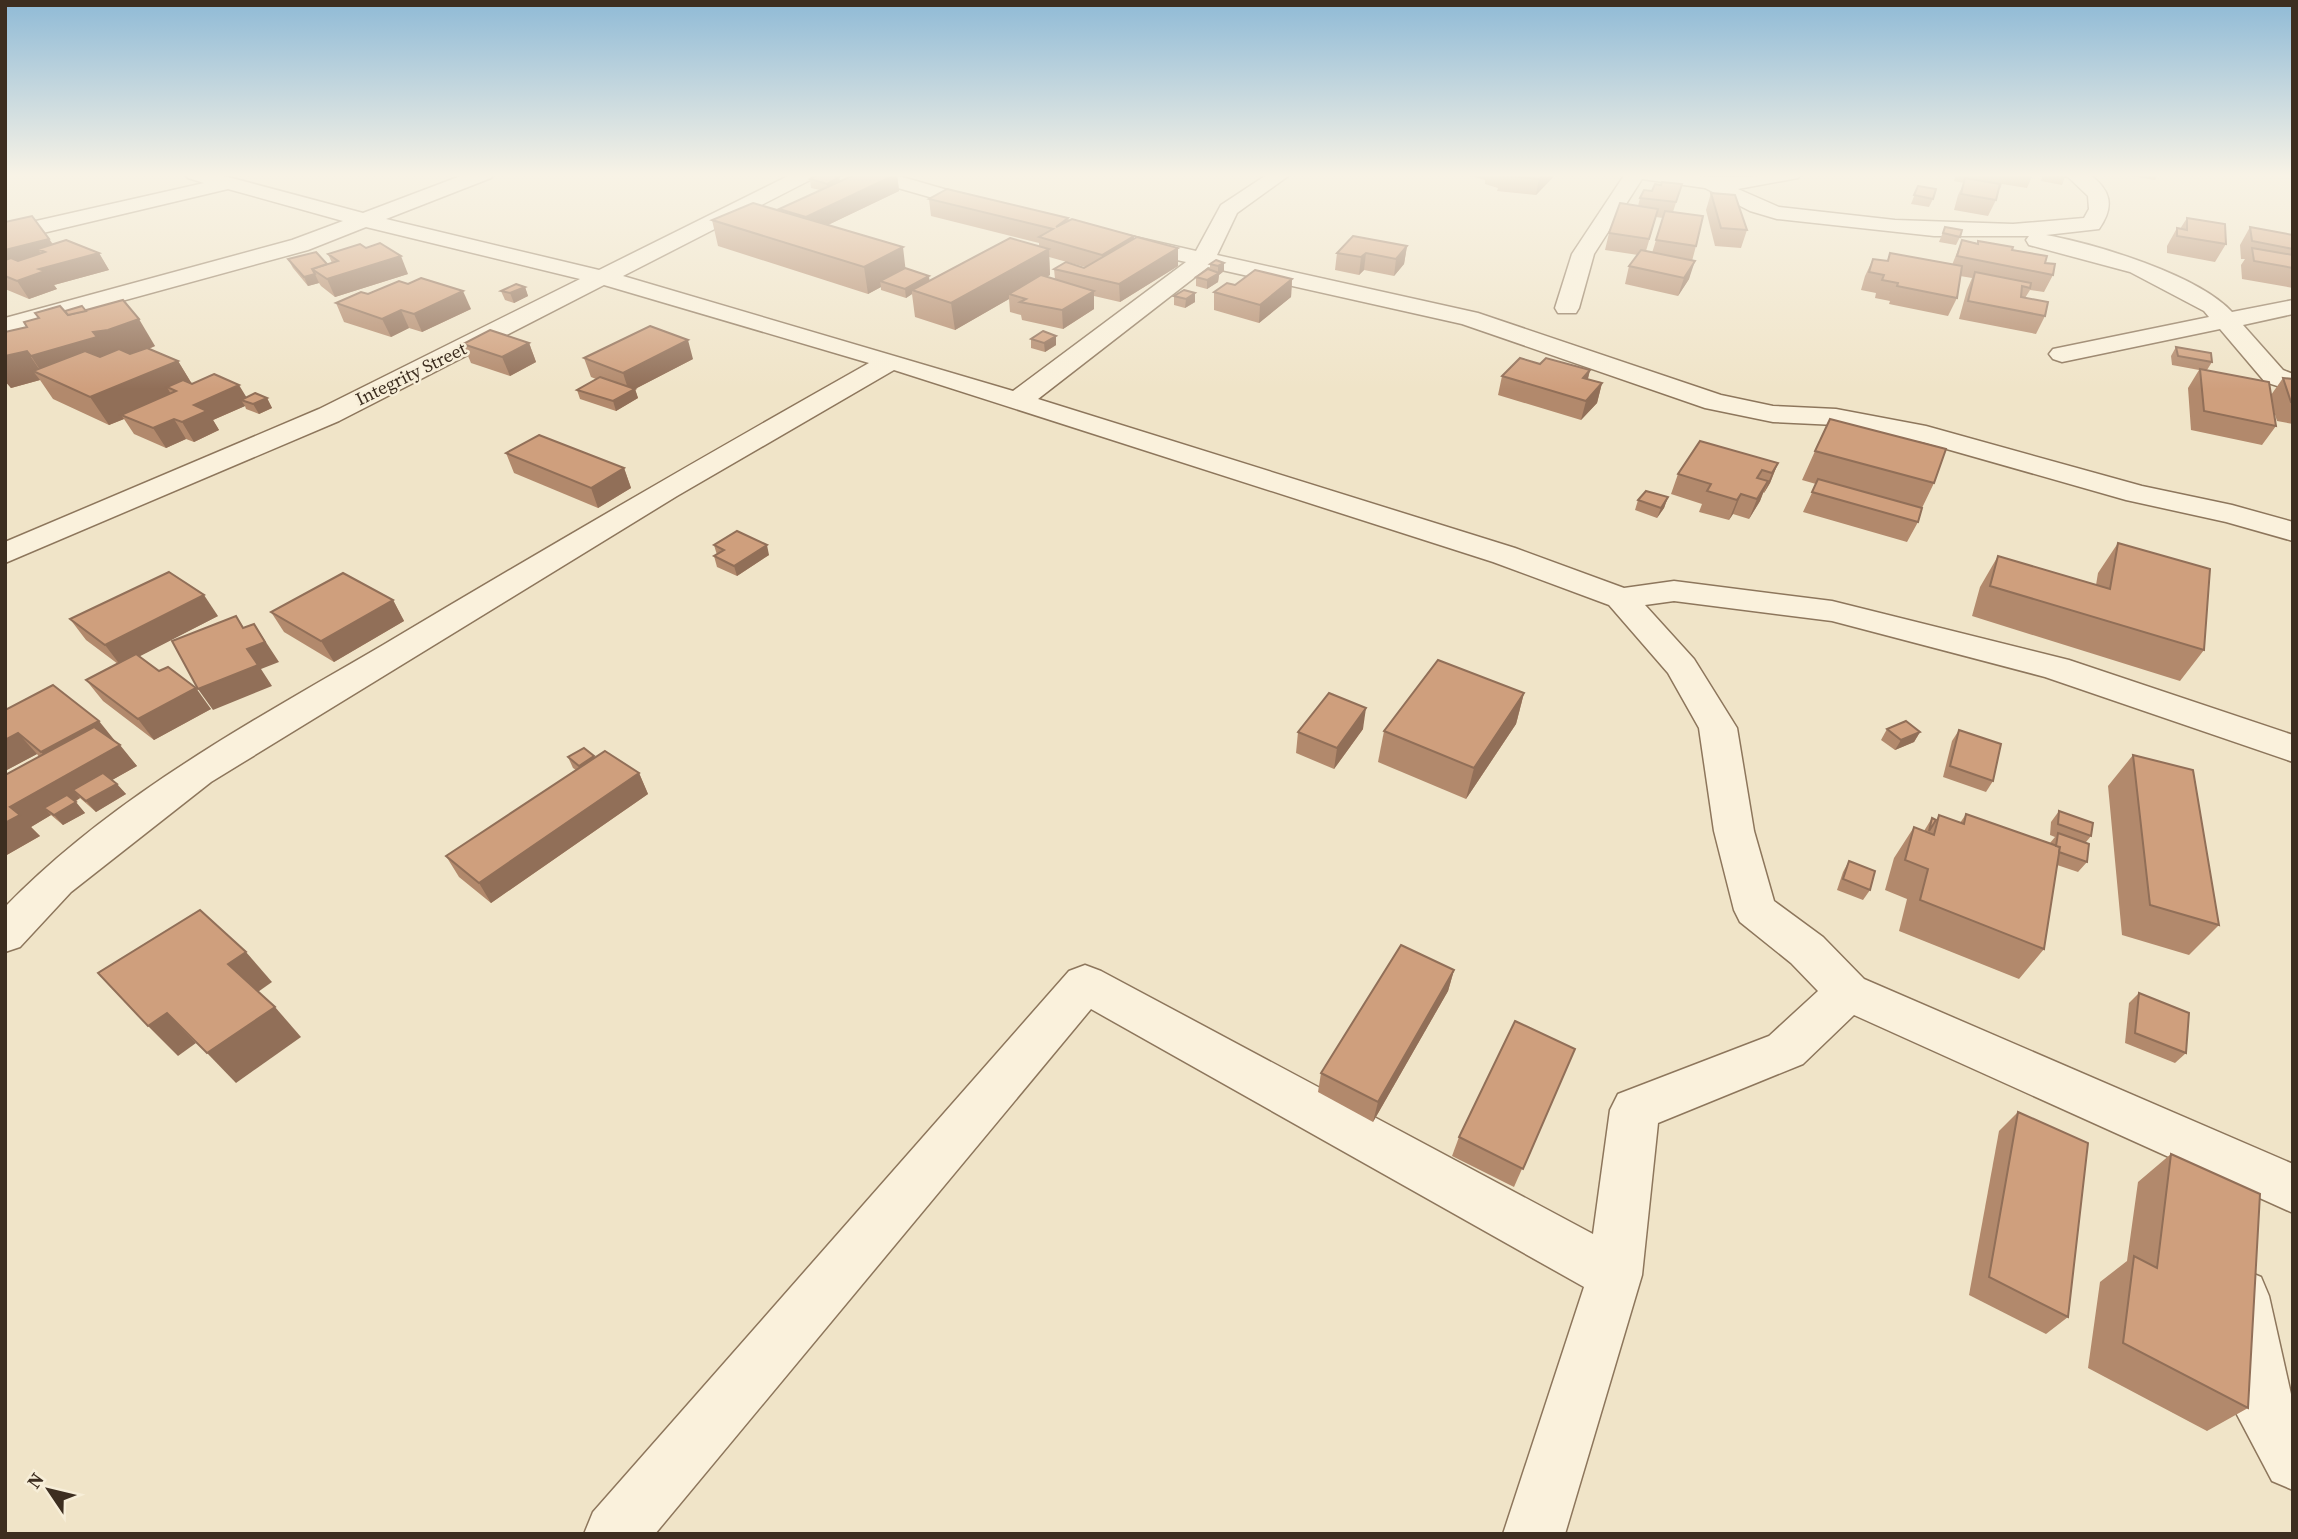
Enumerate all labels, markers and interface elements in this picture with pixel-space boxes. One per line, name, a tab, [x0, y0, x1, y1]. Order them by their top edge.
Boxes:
street label: Integrity Street	[351, 336, 471, 411]
north arrow	[14, 1455, 84, 1525]
text: N	[20, 1467, 50, 1493]

